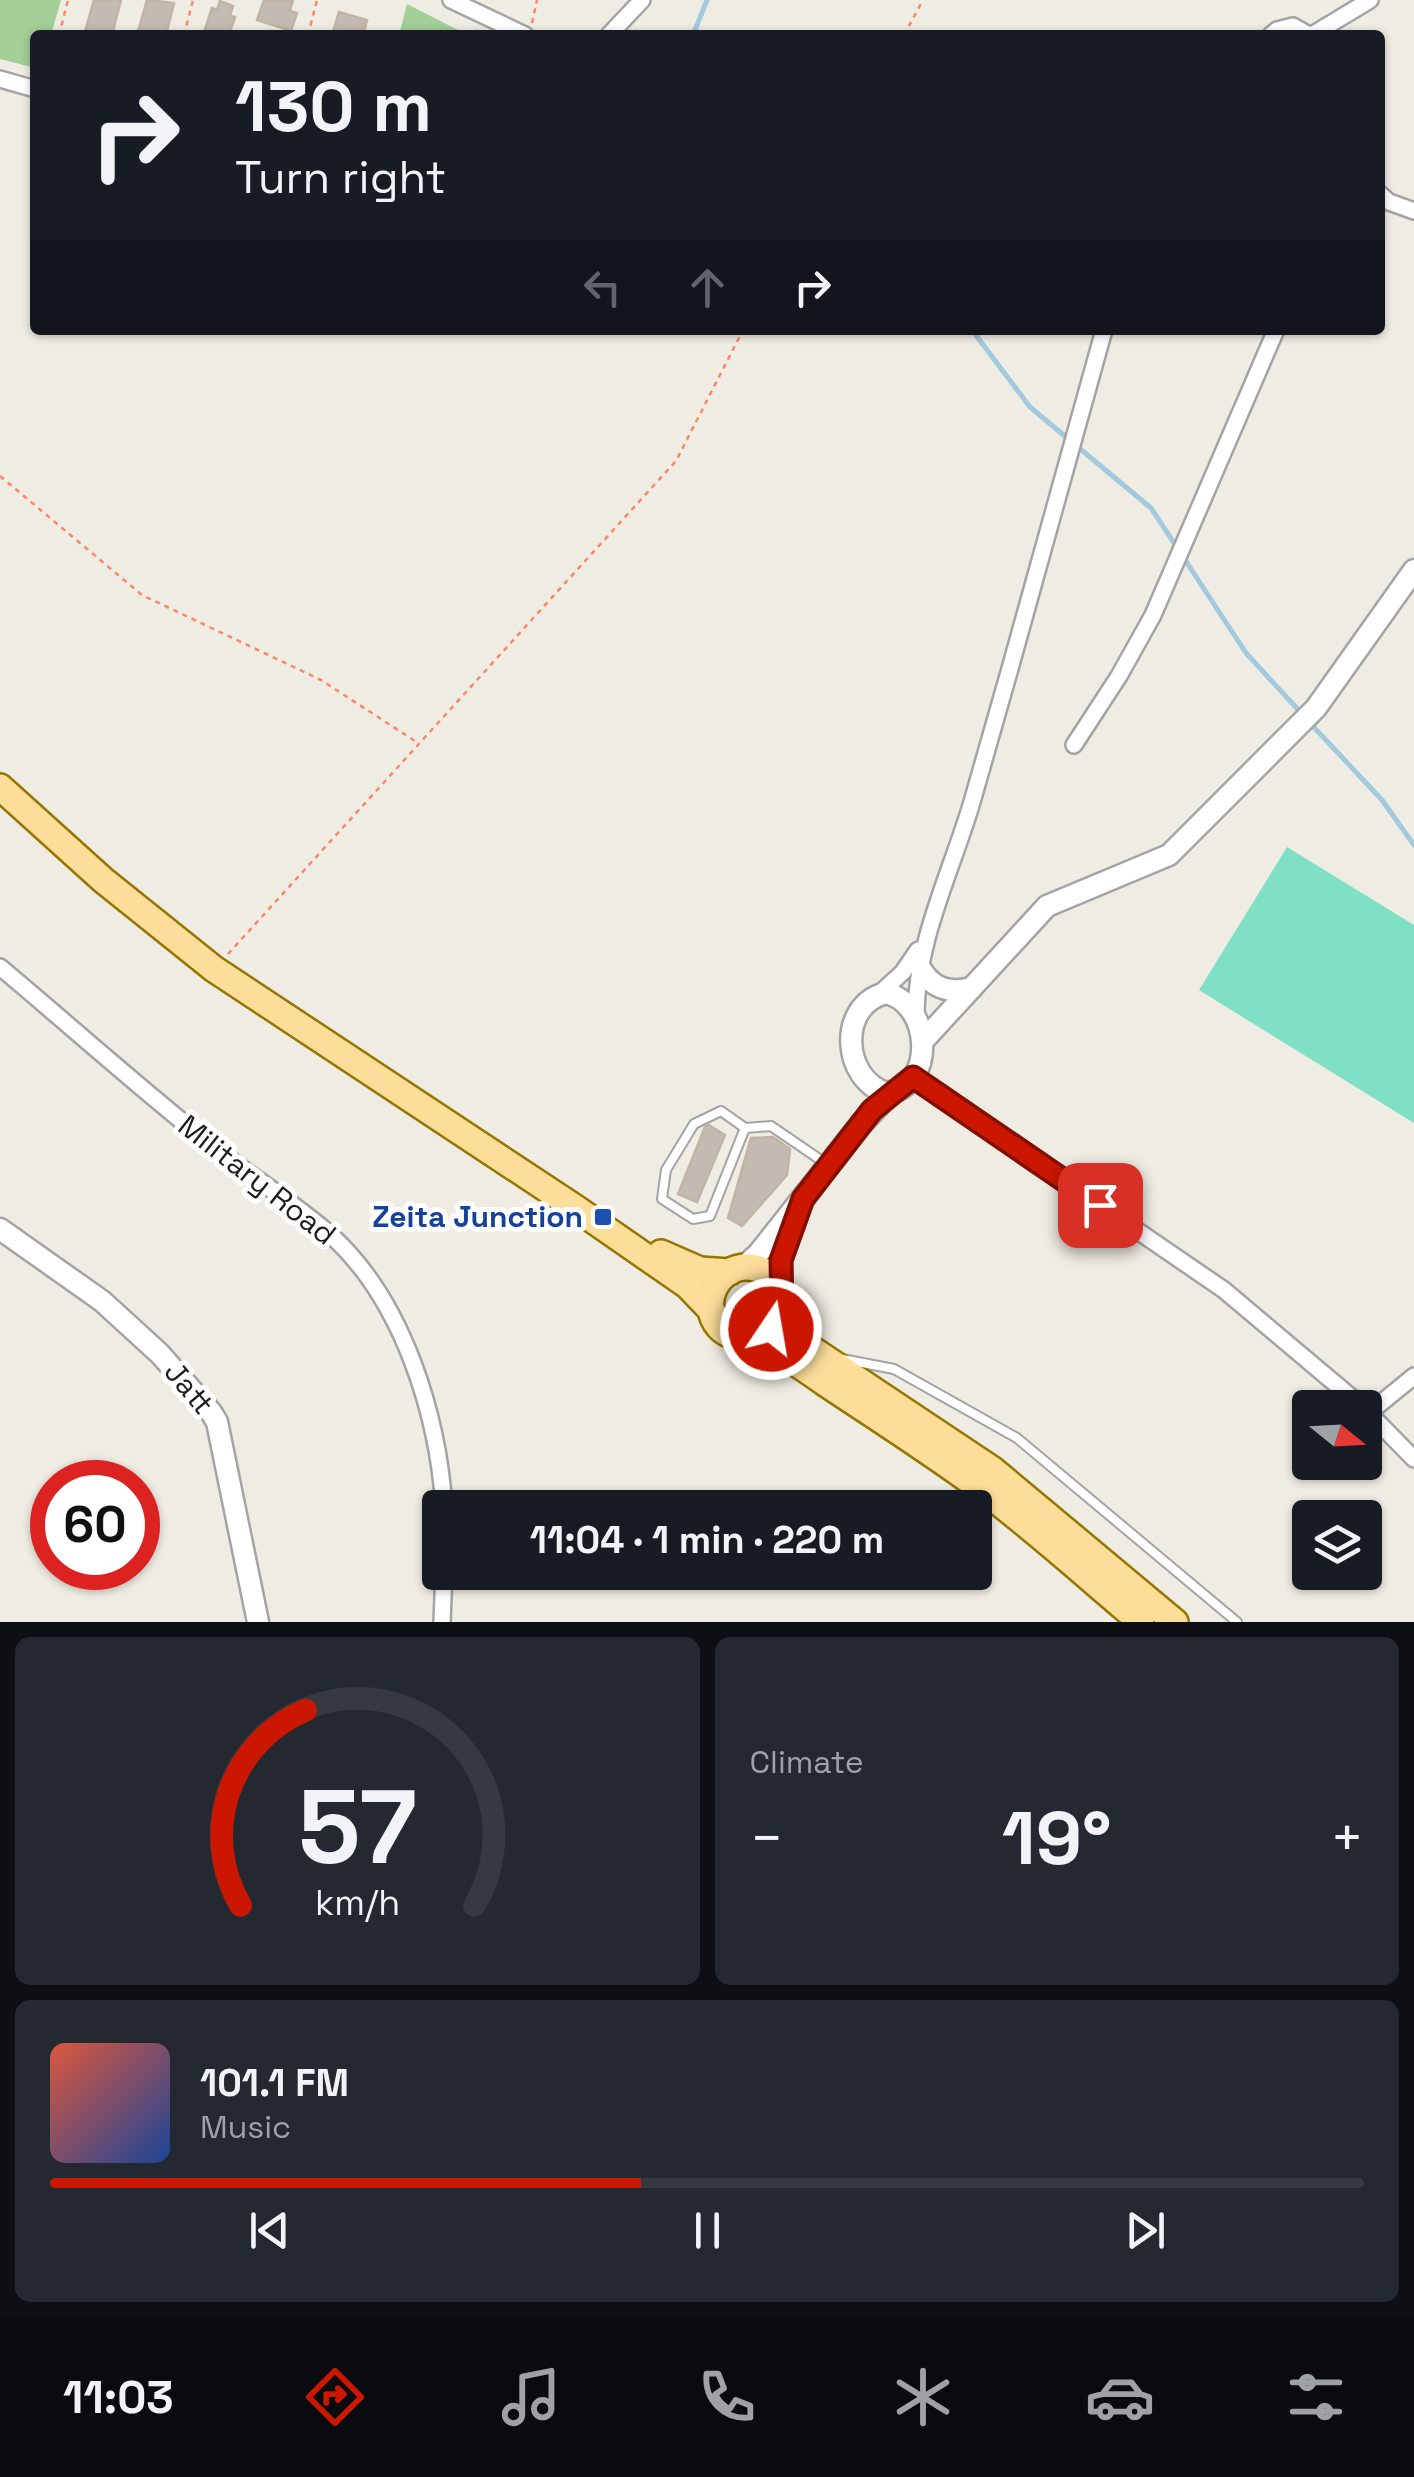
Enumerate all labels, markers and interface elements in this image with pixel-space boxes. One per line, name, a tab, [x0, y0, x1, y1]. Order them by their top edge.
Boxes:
text: 130 m	[235, 62, 432, 151]
icon: right	[70, 70, 200, 200]
text: Turn right	[235, 149, 446, 206]
icon: left	[575, 260, 630, 315]
icon: ahead	[680, 260, 735, 315]
icon: right	[785, 260, 840, 315]
street label: Military Road	[170, 1106, 344, 1253]
pin	[1058, 1163, 1143, 1248]
icon: arrive	[1073, 1178, 1128, 1233]
place label: Zeita Junction	[372, 1197, 583, 1236]
marker: Zeita Junction	[592, 1206, 614, 1228]
position arrow	[719, 1277, 823, 1381]
street label: Jatt	[156, 1353, 223, 1422]
north arrow	[1292, 1390, 1382, 1480]
map controls	[1292, 1390, 1382, 1590]
speed limit sign: 60	[30, 1460, 160, 1590]
button: layers	[1292, 1500, 1382, 1590]
text: 11:04 · 1 min · 220 m	[530, 1516, 884, 1564]
text: Climate	[750, 1742, 864, 1782]
text: 57	[298, 1761, 417, 1893]
text: 19°	[1002, 1790, 1112, 1886]
text: −	[750, 1803, 784, 1873]
text: +	[1330, 1803, 1364, 1873]
text: km/h	[315, 1880, 400, 1925]
text: 101.1 FM	[200, 2059, 349, 2107]
text: Music	[200, 2107, 291, 2147]
icon: previous	[242, 2203, 297, 2258]
icon: pause	[680, 2203, 735, 2258]
icon: next	[1118, 2203, 1173, 2258]
icon: directions	[300, 2362, 370, 2432]
icon: music	[496, 2362, 566, 2432]
icon: phone	[692, 2362, 762, 2432]
icon: climate	[888, 2362, 958, 2432]
icon: car	[1085, 2362, 1155, 2432]
icon: filters	[1281, 2362, 1351, 2432]
text: 11:03	[63, 2369, 174, 2426]

